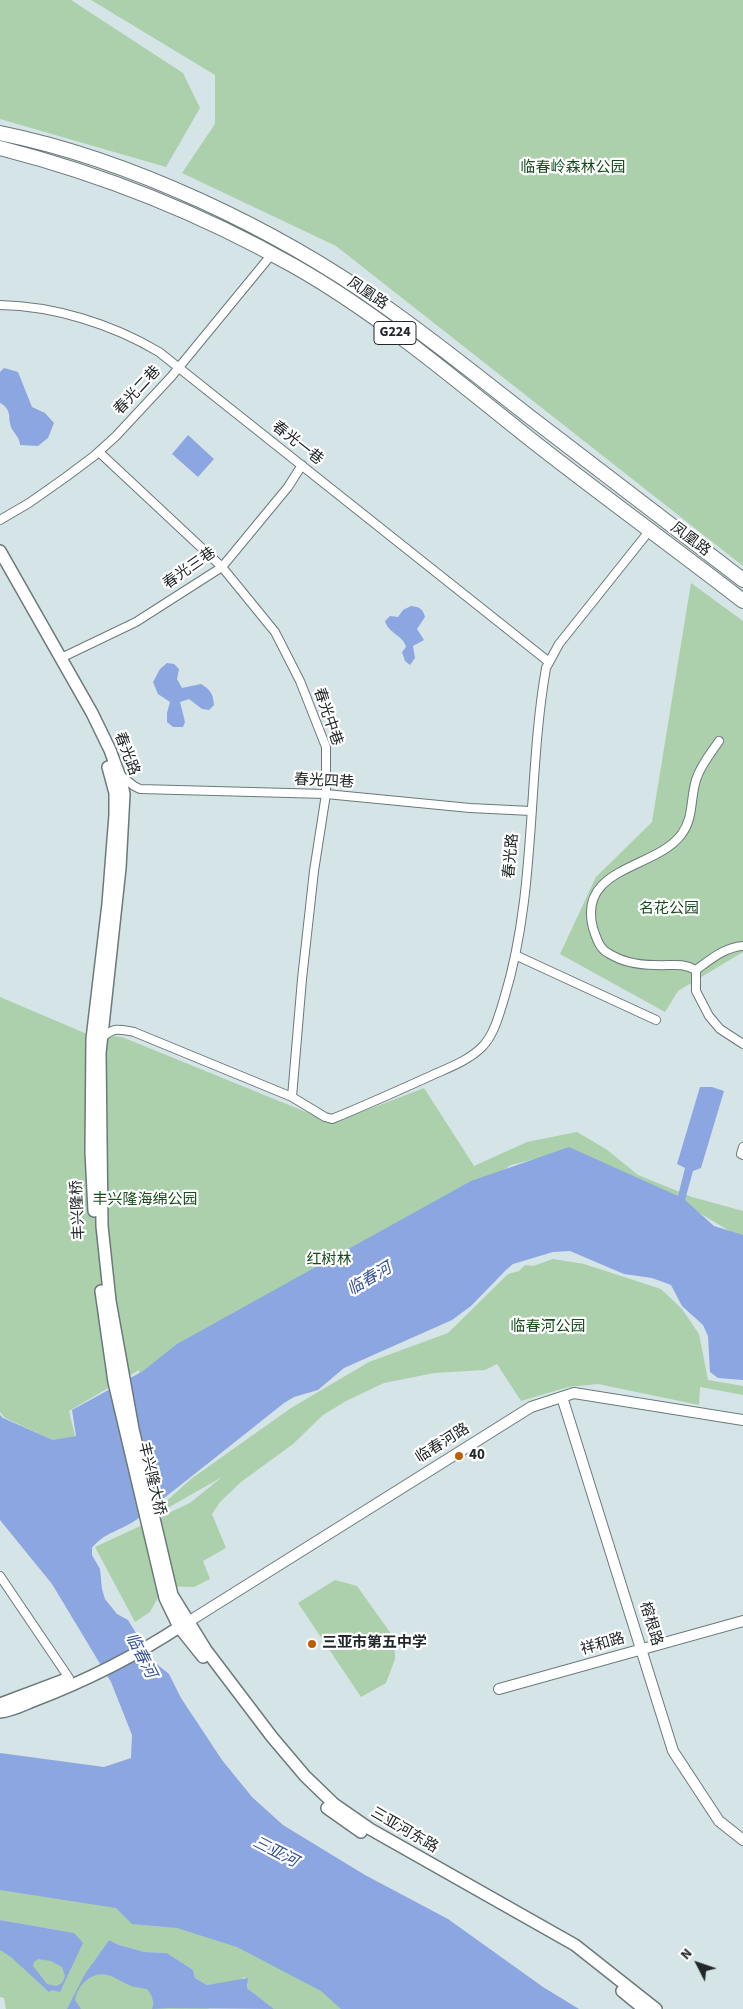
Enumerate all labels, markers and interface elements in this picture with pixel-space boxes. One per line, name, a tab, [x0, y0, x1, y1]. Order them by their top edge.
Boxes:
park label: 临春岭森林公园	[521, 160, 625, 178]
street label: 凤凰路	[343, 274, 391, 314]
road number: G224	[374, 322, 416, 344]
street label: 春光二巷	[111, 363, 165, 419]
street label: 春光一巷	[268, 418, 326, 470]
street label: 凤凰路	[667, 519, 713, 561]
street label: 春光三巷	[160, 544, 220, 594]
street label: 春光中巷	[309, 686, 345, 748]
street label: 春光路	[110, 730, 142, 778]
street label: 春光四巷	[294, 771, 354, 793]
street label: 春光路	[501, 833, 523, 879]
park label: 名花公园	[639, 901, 699, 919]
street label: 丰兴隆桥	[68, 1180, 90, 1240]
park label: 丰兴隆海绵公园	[93, 1192, 197, 1210]
park label: 红树林	[307, 1252, 351, 1270]
water label: 临春河	[344, 1259, 396, 1301]
park label: 临春河公园	[511, 1319, 585, 1337]
street label: 临春河路	[413, 1420, 473, 1468]
street label: 丰兴隆大桥	[134, 1440, 168, 1518]
place label: 40	[469, 1447, 485, 1465]
marker: 40	[453, 1450, 465, 1462]
street label: 榕根路	[635, 1600, 665, 1648]
water label: 临春河	[121, 1630, 159, 1682]
street label: 祥和路	[579, 1630, 627, 1660]
place label: 三亚市第五中学	[322, 1635, 427, 1653]
marker: 三亚市第五中学	[306, 1638, 318, 1650]
street label: 三亚河东路	[367, 1804, 441, 1858]
water label: 三亚河	[249, 1834, 301, 1872]
north arrow	[673, 1939, 723, 1989]
text: N	[676, 1944, 697, 1964]

